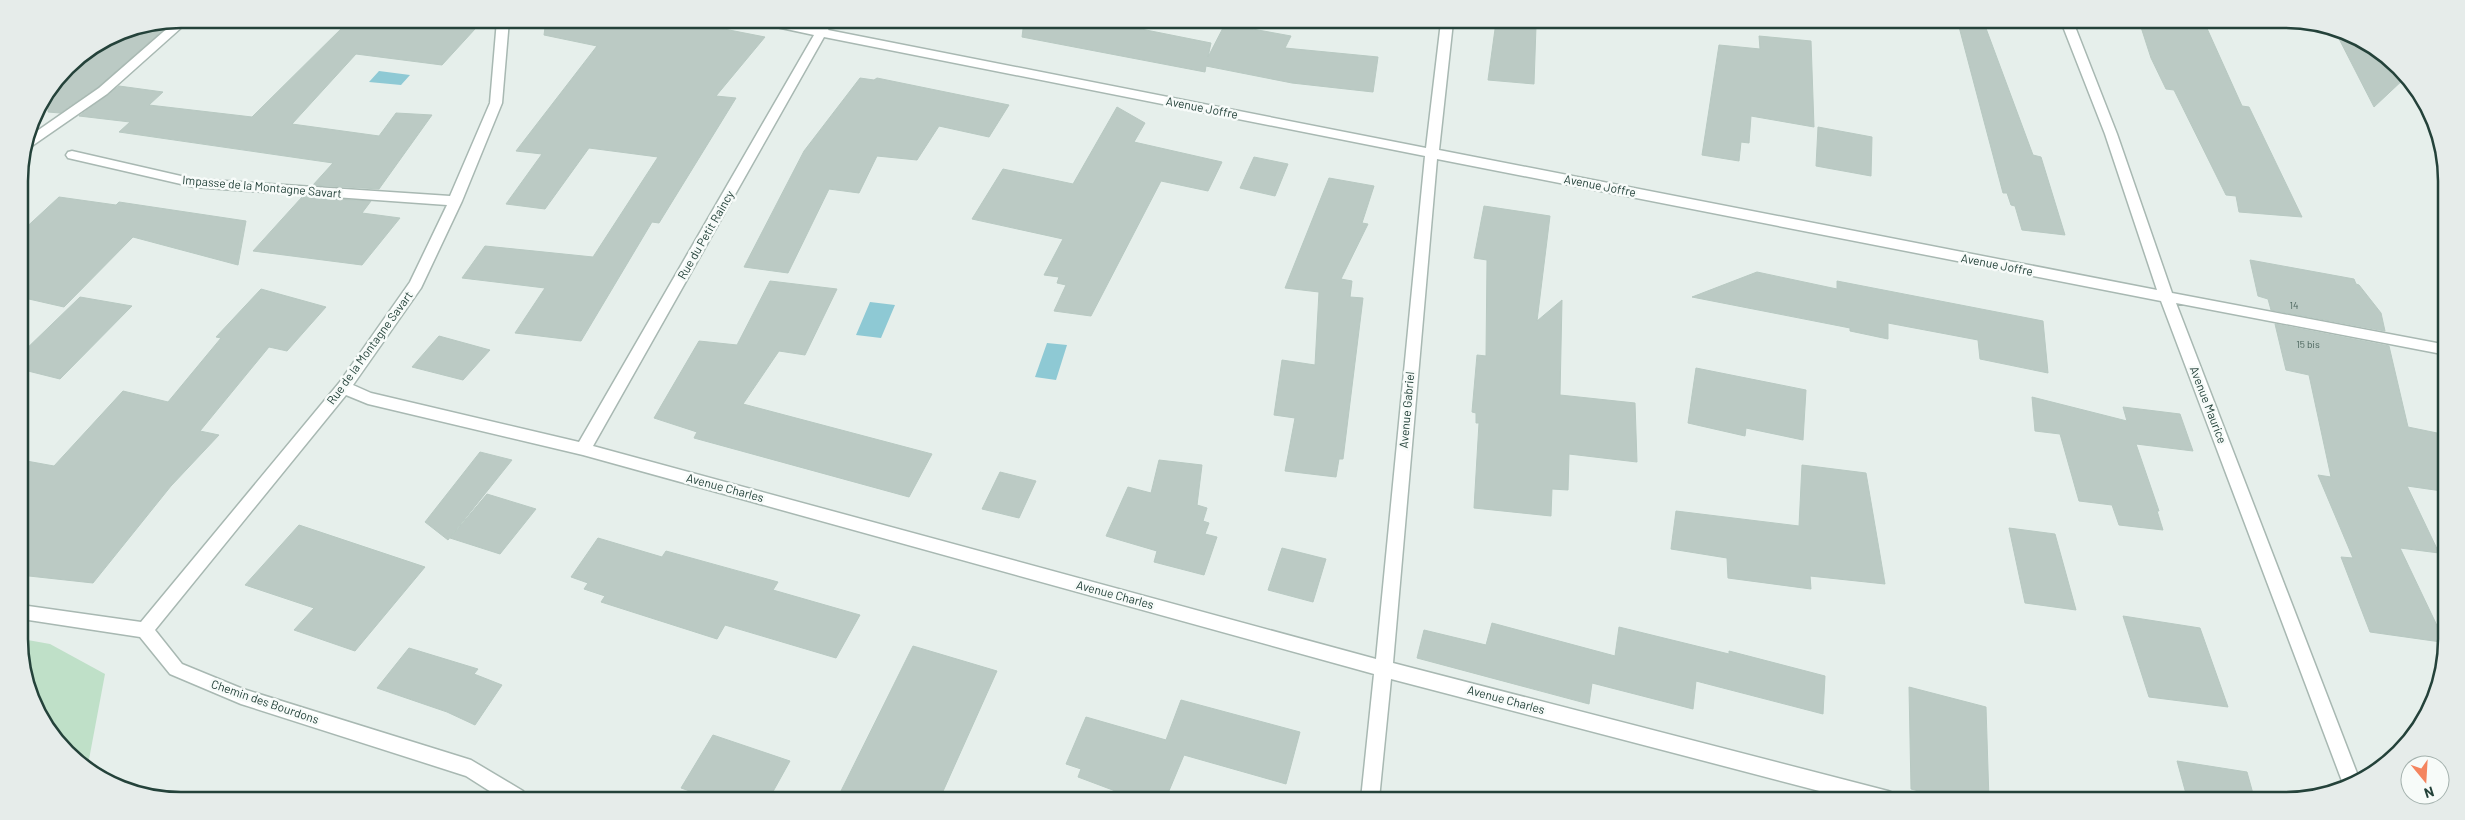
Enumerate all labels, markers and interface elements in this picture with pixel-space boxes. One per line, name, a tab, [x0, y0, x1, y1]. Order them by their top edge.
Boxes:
street label: Avenue Joffre	[1165, 93, 1239, 121]
street label: Avenue Joffre	[1563, 171, 1637, 199]
street label: Impasse de la Montagne Savart	[182, 172, 342, 200]
street label: Rue du Petit Raincy	[674, 187, 736, 281]
street label: Avenue Joffre	[1960, 250, 2034, 278]
street label: Rue de la Montagne Savart	[323, 288, 415, 407]
house number: 14	[2289, 299, 2299, 311]
house number: 15 bis	[2296, 338, 2320, 350]
street label: Avenue Maurice	[2188, 364, 2230, 445]
street label: Avenue Gabriel	[1396, 371, 1416, 449]
street label: Avenue Charles	[685, 470, 766, 504]
street label: Avenue Charles	[1075, 577, 1156, 611]
street label: Chemin des Bourdons	[210, 676, 321, 726]
street label: Avenue Charles	[1466, 682, 1547, 716]
north arrow	[2400, 755, 2450, 805]
text: N	[2422, 783, 2436, 802]

